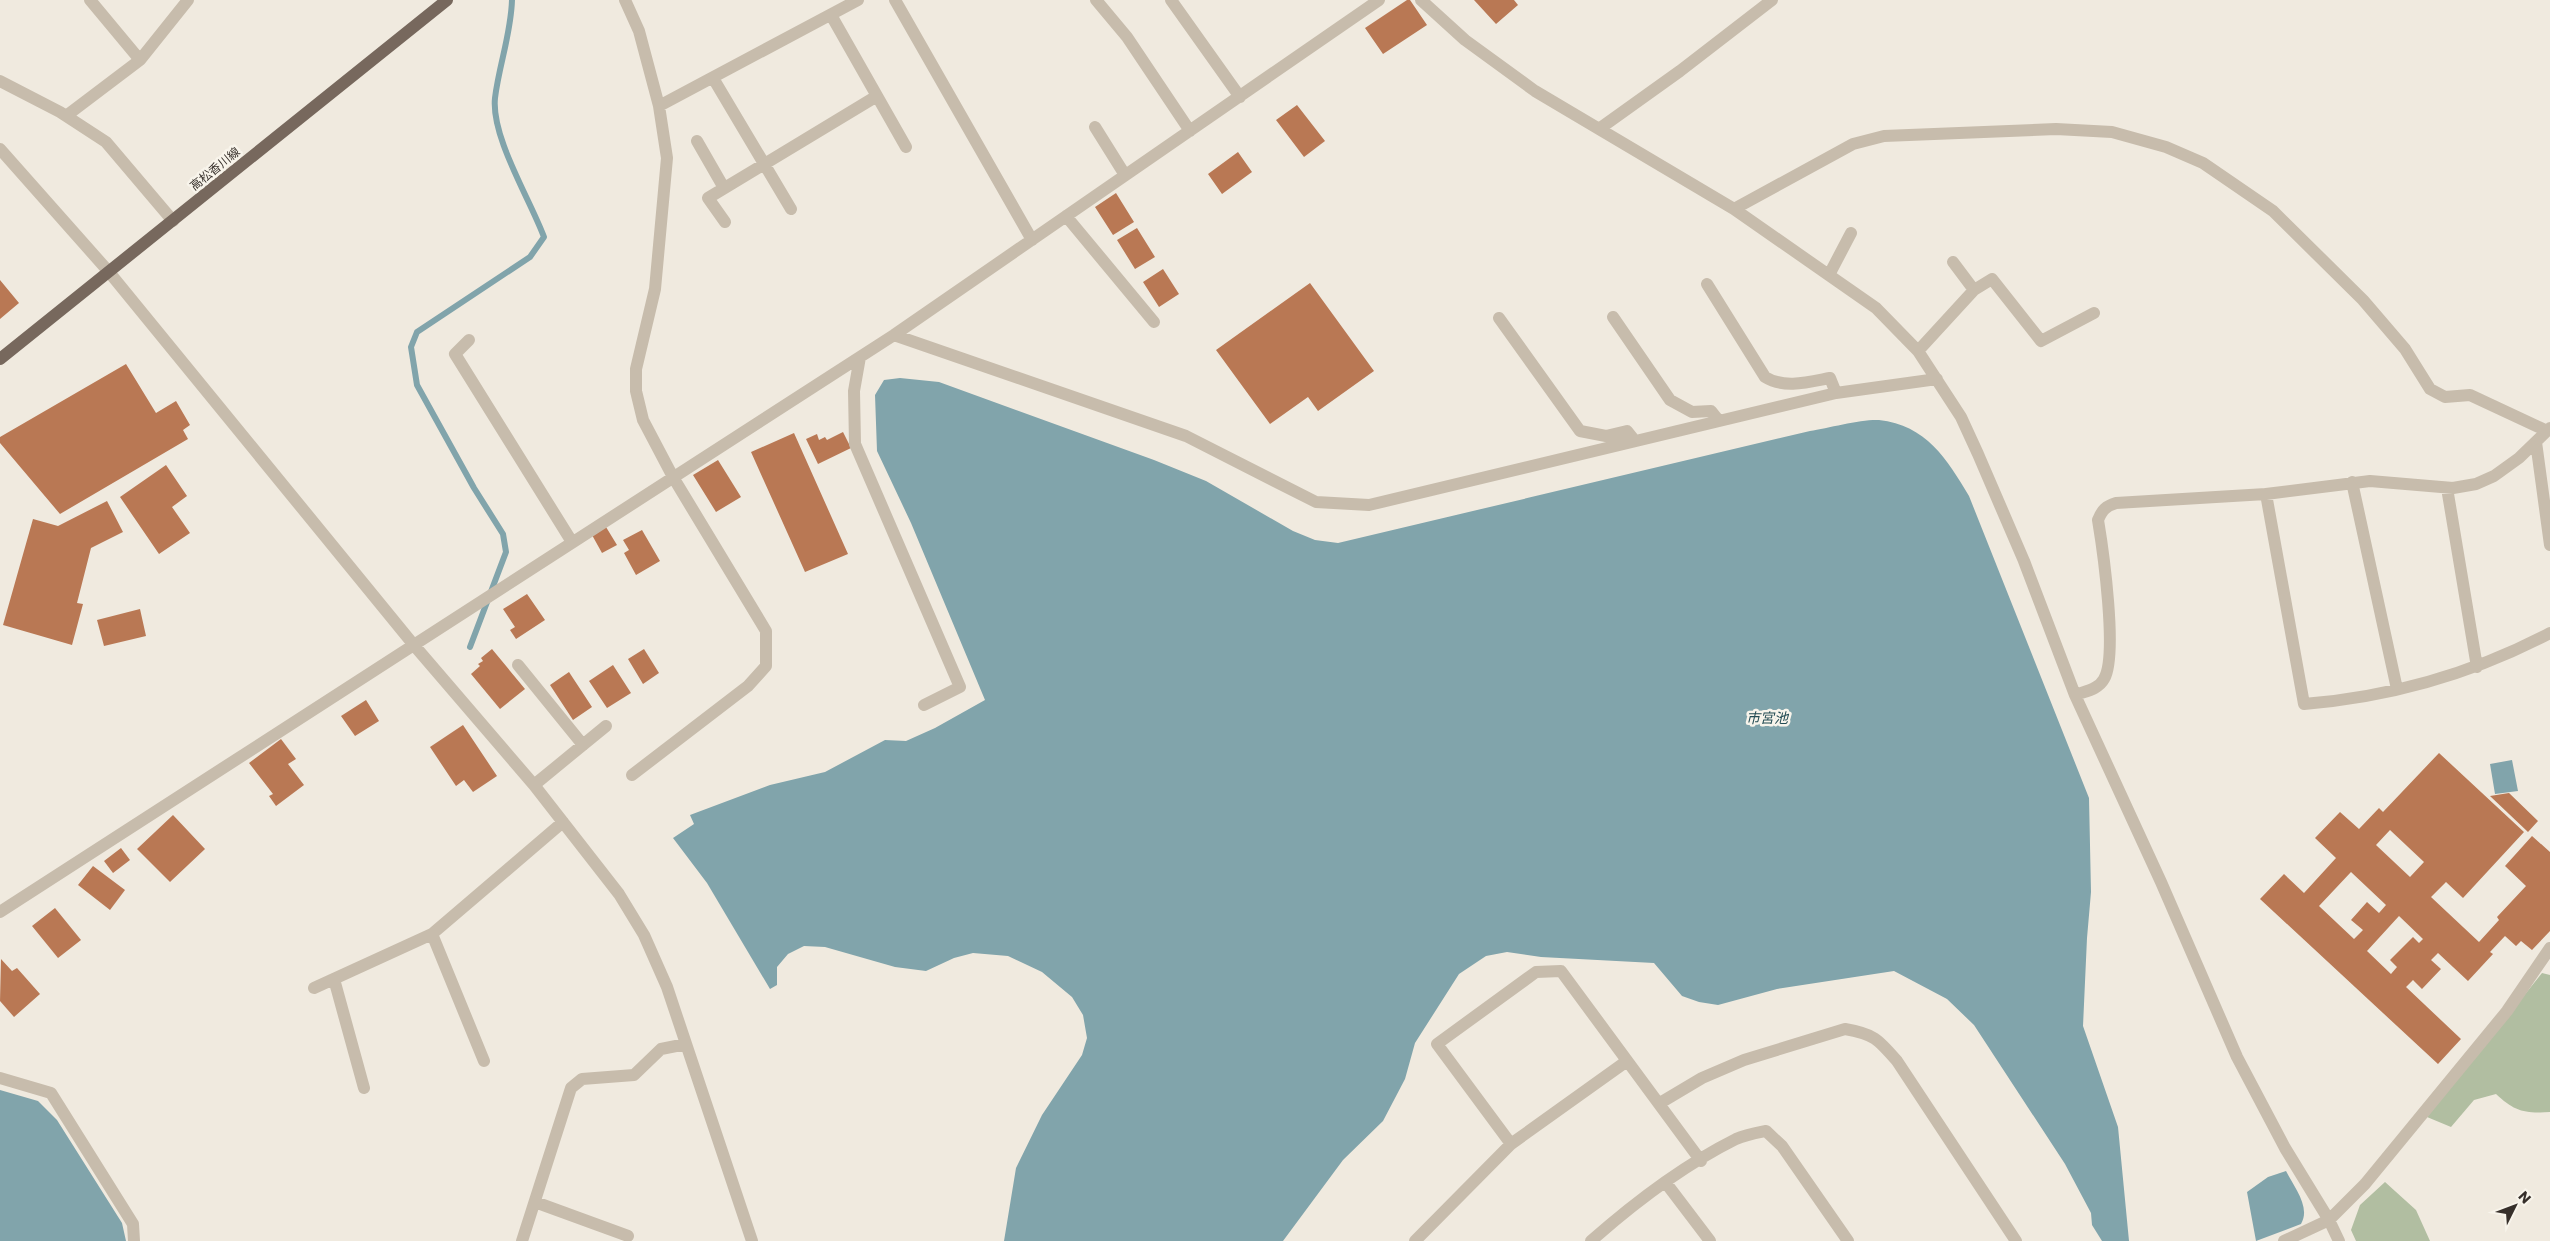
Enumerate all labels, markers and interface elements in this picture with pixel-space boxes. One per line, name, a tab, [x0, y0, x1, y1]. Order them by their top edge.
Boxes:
street label: 高松香川線	[186, 143, 243, 194]
water label: 市宮池	[1746, 708, 1790, 728]
north arrow	[2490, 1181, 2540, 1231]
text: N	[2514, 1187, 2536, 1208]

